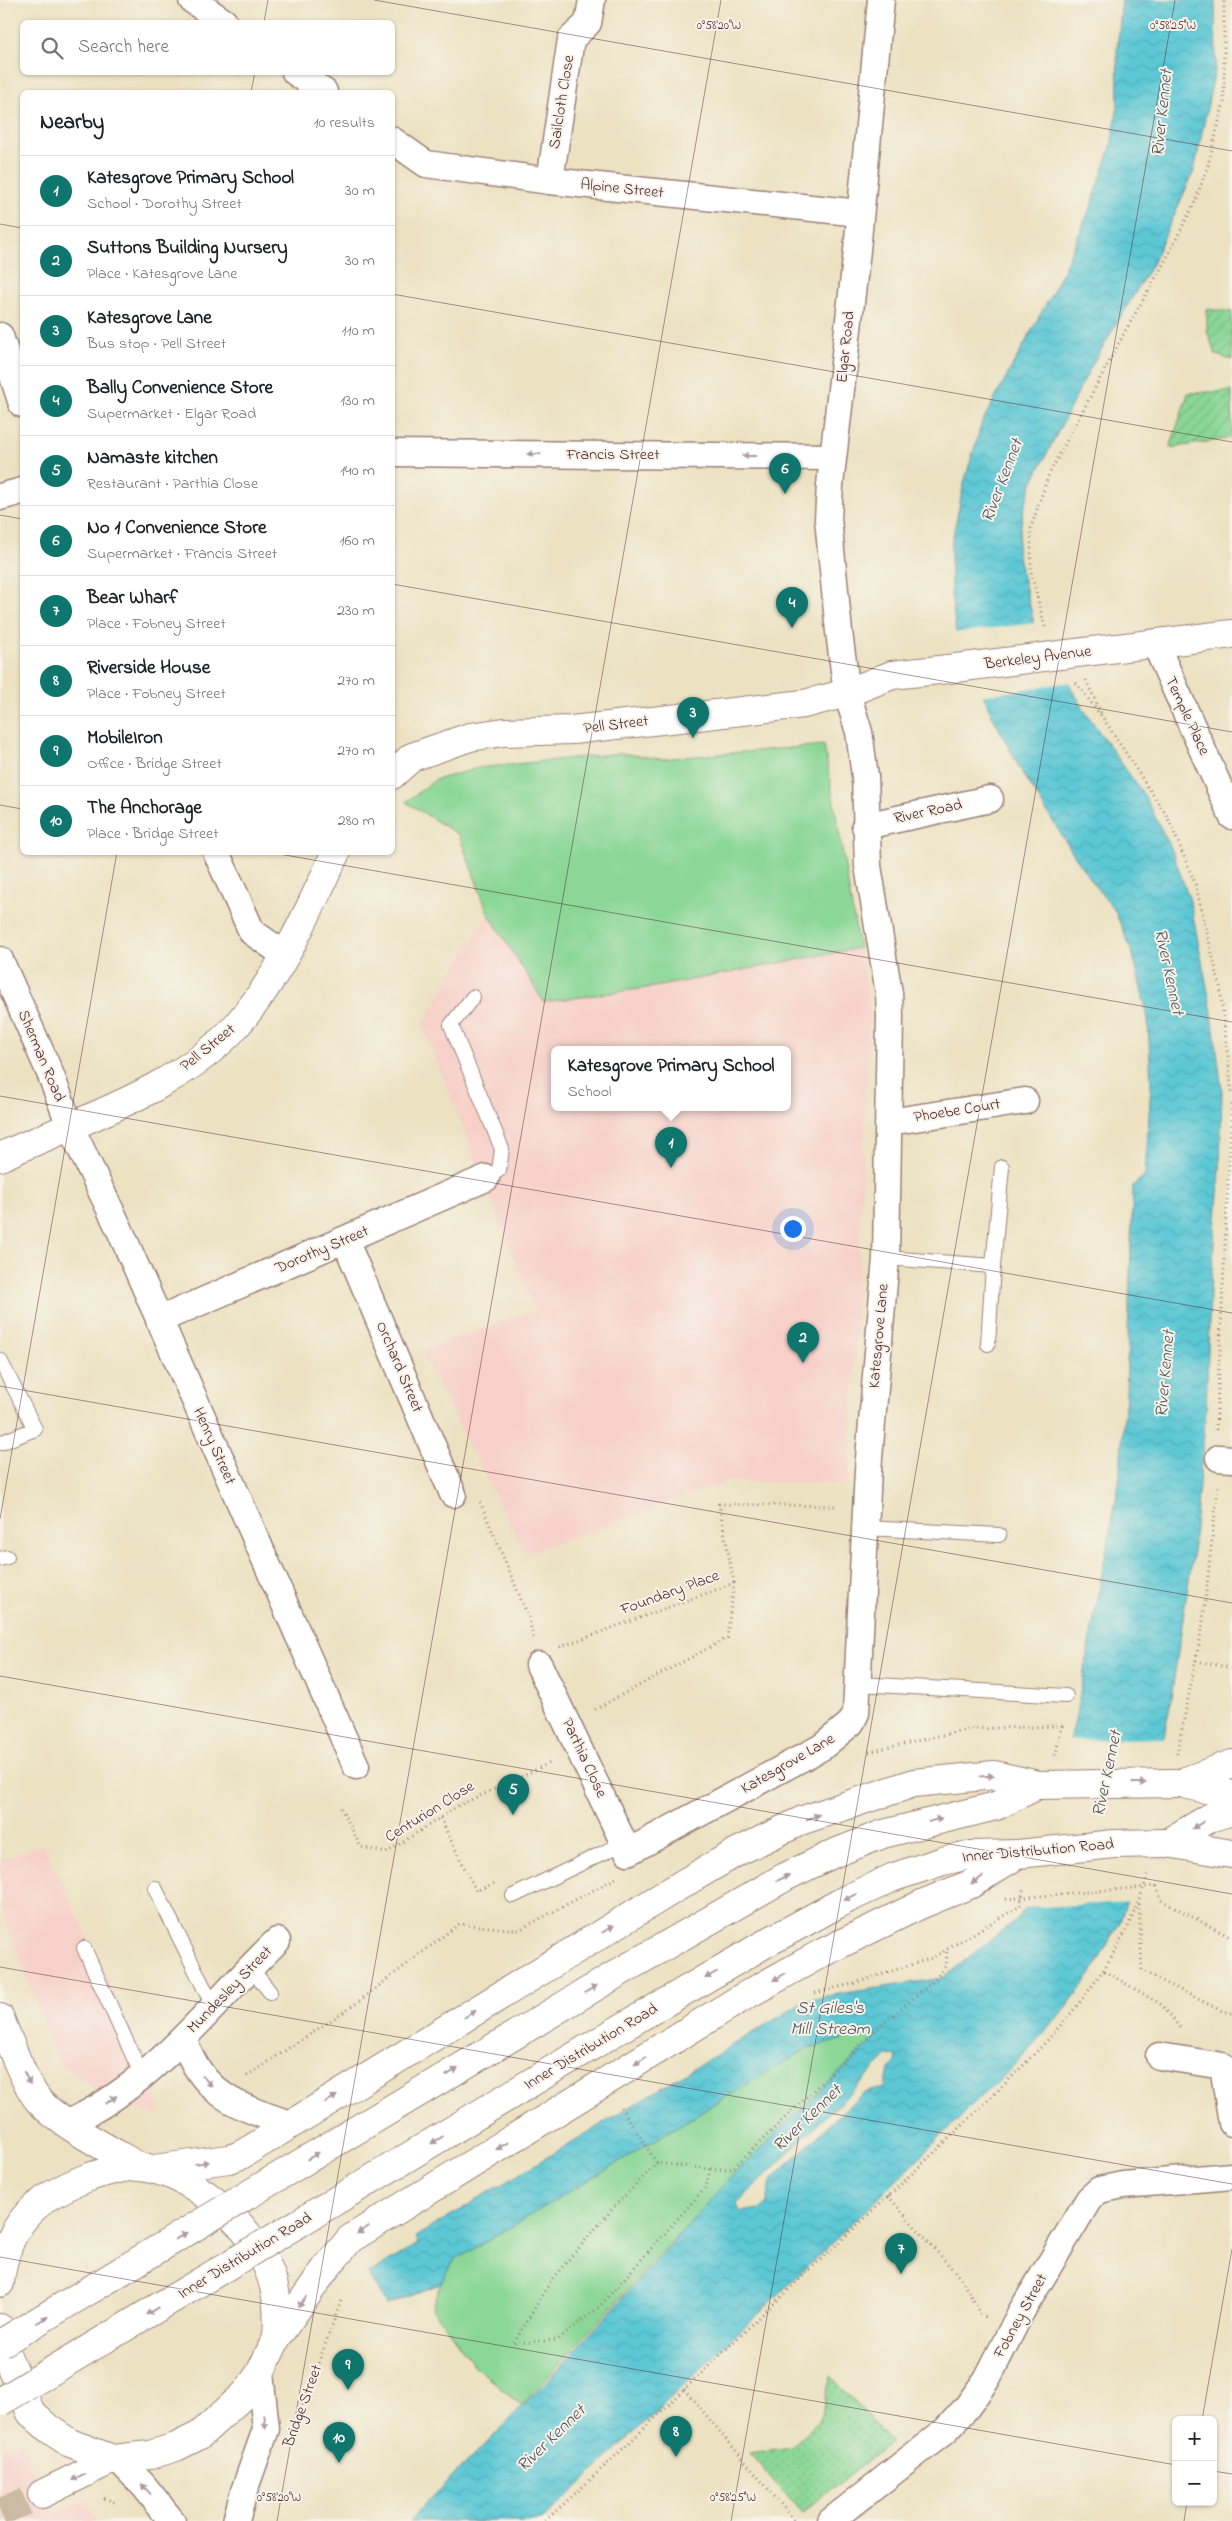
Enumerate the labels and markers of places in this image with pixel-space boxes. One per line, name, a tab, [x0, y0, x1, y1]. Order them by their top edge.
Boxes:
pin: 6	[769, 453, 801, 494]
pin: 4	[776, 587, 808, 628]
pin: 3	[677, 697, 709, 738]
pin: 1	[655, 1127, 687, 1168]
pin: 2	[787, 1322, 819, 1363]
pin: 5	[497, 1774, 529, 1815]
pin: 7	[885, 2233, 917, 2274]
pin: 9	[332, 2349, 364, 2390]
pin: 8	[660, 2416, 692, 2457]
pin: 10	[323, 2422, 355, 2463]

